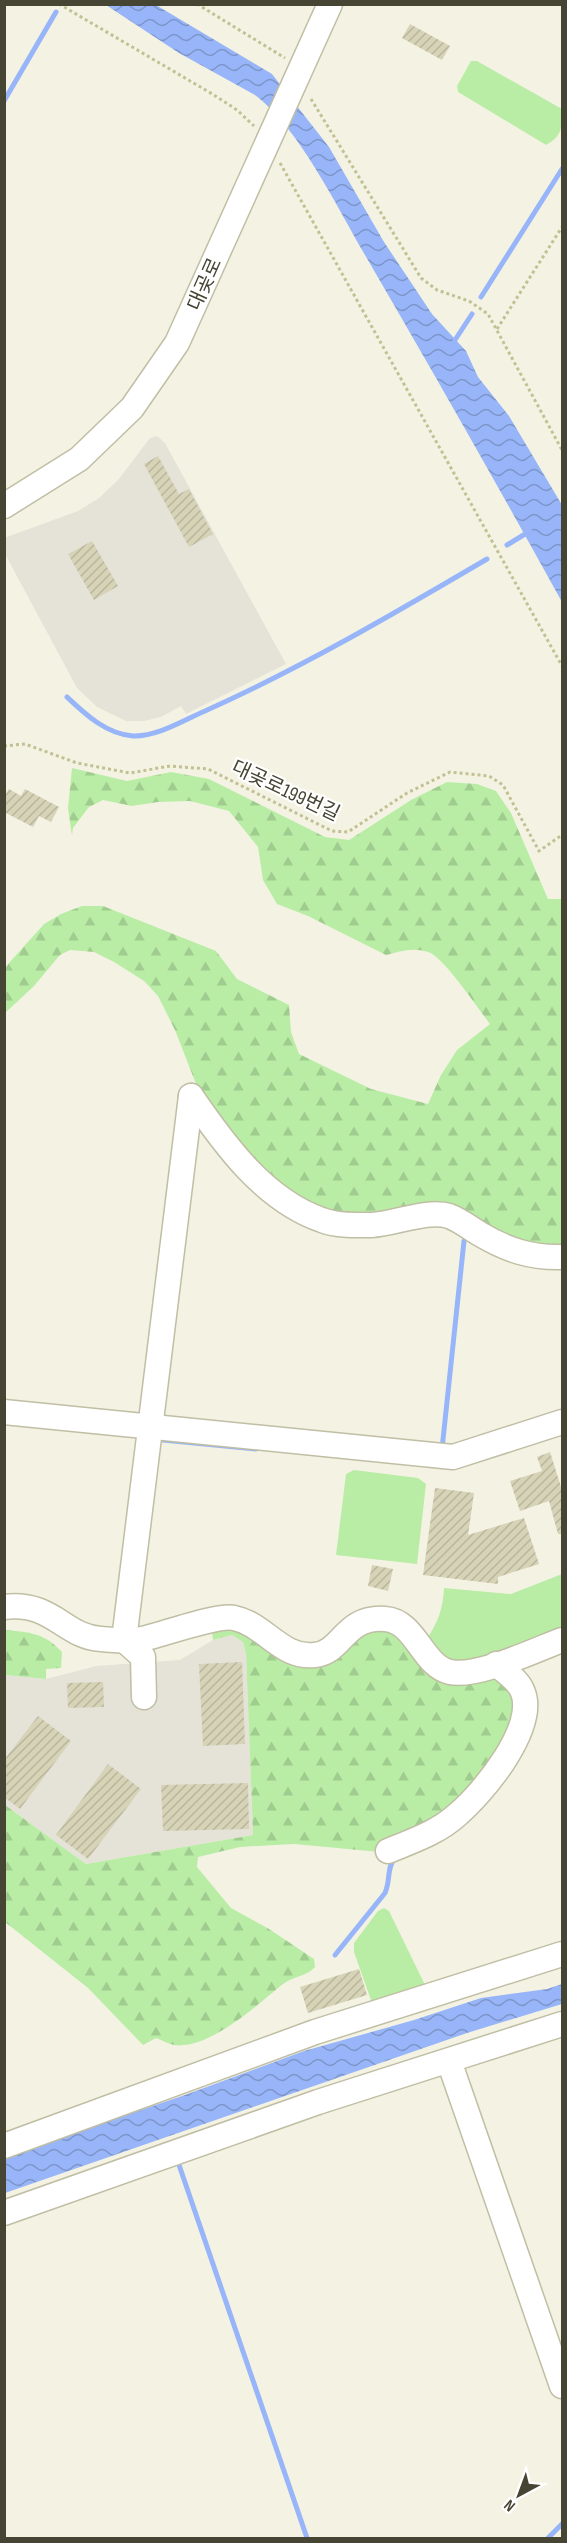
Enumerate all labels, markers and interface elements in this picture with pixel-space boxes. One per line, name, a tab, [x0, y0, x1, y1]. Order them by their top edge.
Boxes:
street label: 대곶로	[183, 254, 227, 315]
street label: 대곶로199번길	[228, 755, 344, 826]
north arrow	[489, 2465, 549, 2525]
text: N	[501, 2495, 520, 2515]

